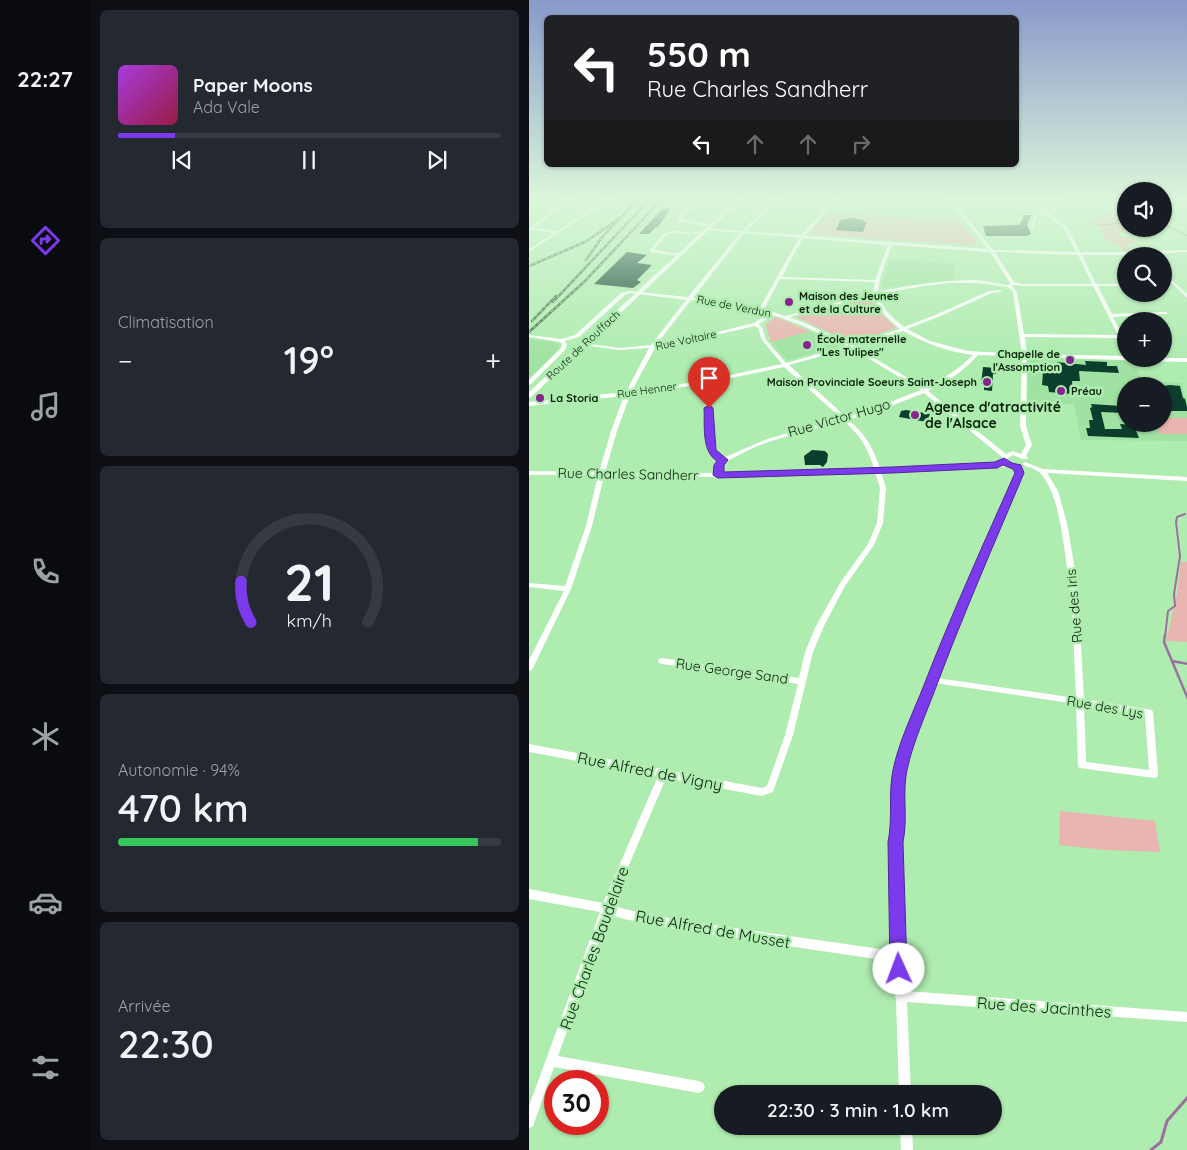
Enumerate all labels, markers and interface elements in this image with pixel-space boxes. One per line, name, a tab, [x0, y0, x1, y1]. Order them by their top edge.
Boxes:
text: 550 m	[647, 32, 751, 76]
icon: left	[564, 35, 629, 100]
text: 22:27	[17, 65, 73, 93]
text: Paper Moons	[193, 73, 313, 97]
text: Rue Charles Sandherr	[647, 75, 868, 103]
text: Ada Vale	[193, 97, 260, 117]
icon: left	[688, 130, 716, 158]
icon: ahead	[741, 130, 769, 158]
icon: ahead	[794, 130, 822, 158]
icon: right	[847, 130, 875, 158]
icon: previous	[168, 146, 196, 174]
icon: pause	[295, 146, 323, 174]
icon: next	[423, 146, 451, 174]
map controls	[1117, 182, 1172, 432]
button: sound	[1117, 182, 1172, 237]
icon: directions	[28, 223, 63, 258]
button: search	[1117, 247, 1172, 302]
place label: Maison des Jeunes et de la Culture	[799, 289, 898, 316]
street label: Rue de Verdun	[696, 292, 772, 320]
marker: Maison des Jeunes et de la Culture	[783, 296, 795, 308]
street label: Route de Rouffach	[543, 307, 623, 383]
text: Climatisation	[118, 312, 214, 332]
button: +	[1117, 312, 1172, 367]
street label: Rue Voltaire	[654, 327, 718, 353]
place label: École maternelle "Les Tulipes"	[817, 332, 907, 359]
text: 19°	[284, 336, 334, 384]
marker: École maternelle "Les Tulipes"	[801, 339, 813, 351]
text: −	[118, 343, 133, 378]
text: +	[485, 343, 501, 378]
place label: Chapelle de l'Assomption	[993, 347, 1061, 374]
marker: Chapelle de l'Assomption	[1064, 354, 1076, 366]
pin	[688, 357, 730, 408]
icon: arrive	[695, 364, 723, 392]
place label: Maison Provinciale Soeurs Saint-Joseph	[767, 375, 977, 389]
marker: Maison Provinciale Soeurs Saint-Joseph	[981, 376, 993, 388]
button: −	[1117, 377, 1172, 432]
street label: Rue Henner	[616, 379, 678, 401]
place label: Préau	[1071, 384, 1102, 398]
marker: Préau	[1055, 385, 1067, 397]
icon: music	[28, 389, 63, 424]
place label: La Storia	[550, 391, 598, 405]
marker: La Storia	[534, 392, 546, 404]
street label: Rue Victor Hugo	[786, 395, 892, 441]
place label: Agence d'atractivité de l'Alsace	[925, 398, 1061, 432]
marker: Agence d'atractivité de l'Alsace	[909, 409, 921, 421]
street label: Rue Charles Sandherr	[557, 464, 699, 484]
text: 21	[285, 549, 334, 614]
icon: phone	[28, 554, 63, 589]
street label: Rue des Iris	[1062, 568, 1086, 644]
text: km/h	[287, 609, 332, 631]
street label: Rue George Sand	[675, 654, 789, 688]
street label: Rue des Lys	[1065, 691, 1145, 723]
icon: climate	[28, 719, 63, 754]
street label: Rue Alfred de Vigny	[576, 747, 724, 795]
text: Autonomie · 94%	[118, 760, 240, 780]
text: 470 km	[118, 784, 249, 832]
street label: Rue Charles Baudelaire	[555, 864, 633, 1032]
icon: car	[28, 885, 63, 920]
street label: Rue Alfred de Musset	[634, 906, 792, 952]
position arrow	[872, 942, 924, 994]
street label: Rue des Jacinthes	[976, 992, 1112, 1022]
text: Arrivée	[118, 996, 171, 1016]
text: 22:30	[118, 1020, 214, 1068]
icon: filters	[28, 1050, 63, 1085]
speed limit sign: 30	[544, 1070, 609, 1135]
text: 22:30 · 3 min · 1.0 km	[767, 1098, 949, 1122]

